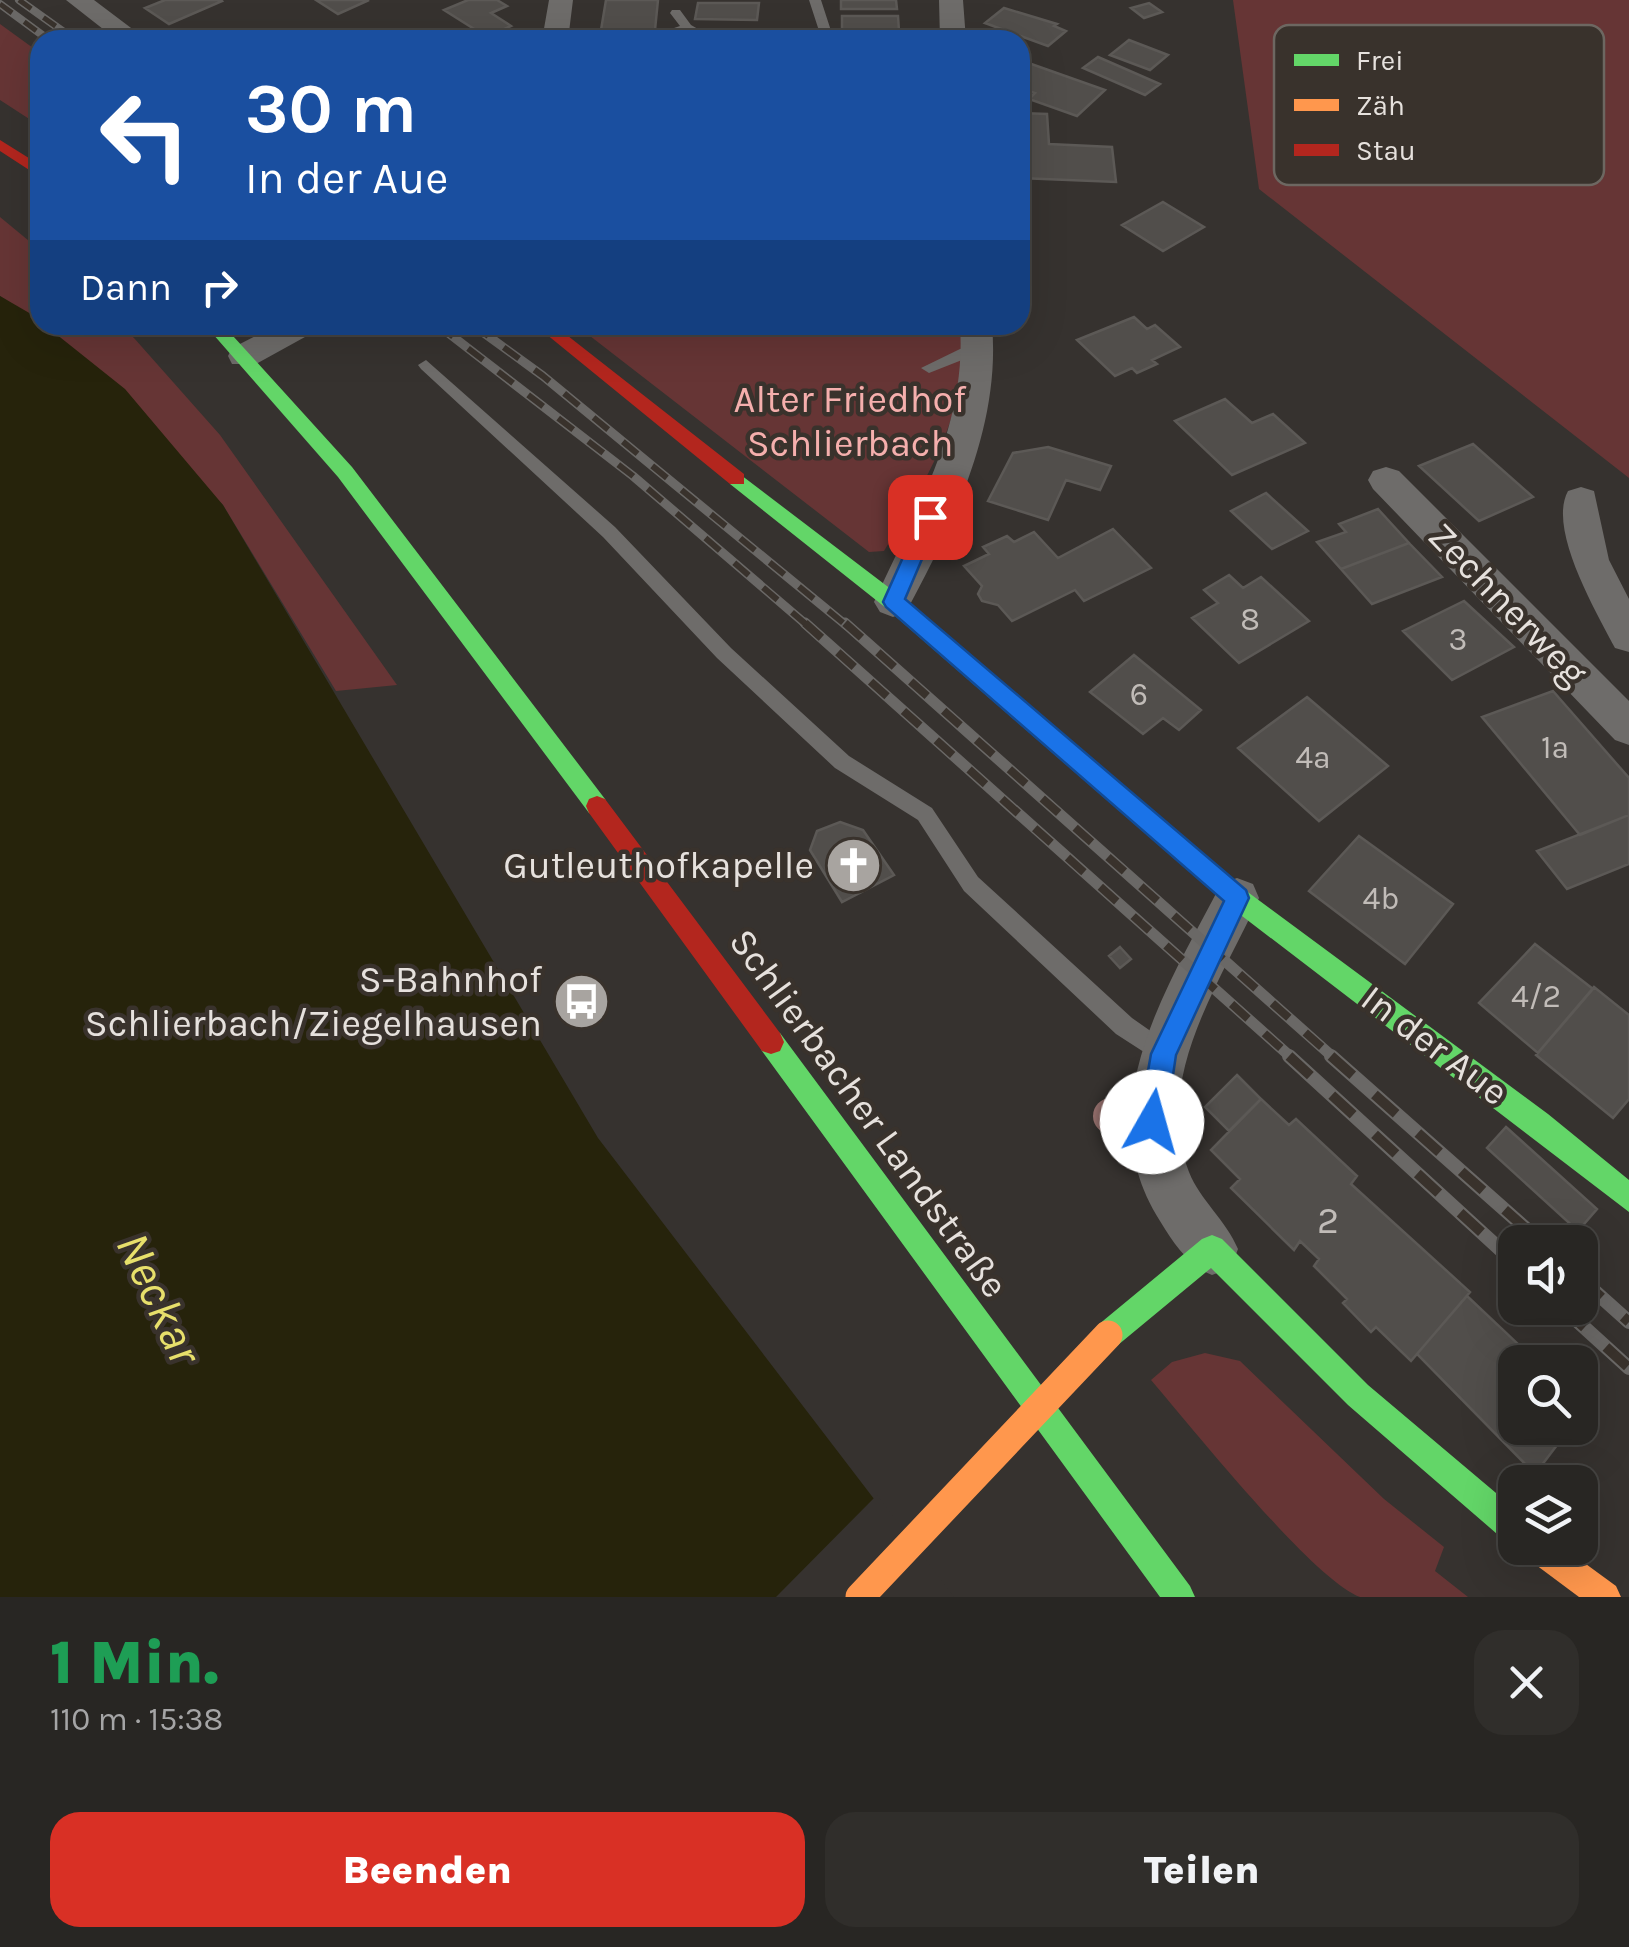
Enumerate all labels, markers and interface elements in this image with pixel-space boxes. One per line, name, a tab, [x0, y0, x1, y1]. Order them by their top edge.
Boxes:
legend	[1274, 25, 1604, 185]
text: Frei	[1356, 44, 1404, 77]
text: 30 m	[245, 68, 417, 150]
icon: left	[80, 70, 210, 200]
text: Zäh	[1356, 89, 1405, 122]
text: Stau	[1356, 134, 1416, 167]
text: In der Aue	[245, 152, 448, 204]
icon: right	[192, 260, 247, 315]
text: Dann	[80, 265, 172, 310]
park label: Alter Friedhof Schlierbach	[734, 377, 967, 466]
pin	[888, 475, 973, 560]
icon: arrive	[903, 490, 958, 545]
street label: Zechnerweg	[1419, 513, 1596, 695]
house number: 8	[1240, 601, 1260, 638]
house number: 3	[1449, 621, 1467, 658]
house number: 6	[1130, 676, 1148, 713]
house number: 1a	[1541, 729, 1569, 766]
house number: 4a	[1295, 739, 1331, 776]
church icon: Gutleuthofkapelle	[823, 835, 883, 895]
place label: Gutleuthofkapelle	[503, 843, 814, 888]
house number: 4b	[1363, 880, 1399, 917]
street label: Schlierbacher Landstraße	[720, 920, 1018, 1306]
place label: S-Bahnhof Schlierbach/Ziegelhausen	[85, 957, 543, 1046]
bus stop icon: S-Bahnhof Schlierbach/Ziegelhausen	[551, 971, 611, 1031]
street label: In der Aue	[1353, 976, 1517, 1115]
house number: 4/2	[1511, 978, 1561, 1015]
position arrow	[1100, 1070, 1204, 1174]
house number: 2	[1317, 1198, 1339, 1243]
water label: Neckar	[104, 1224, 215, 1375]
map controls	[1498, 1225, 1598, 1565]
button: sound	[1498, 1225, 1598, 1325]
button: search	[1498, 1345, 1598, 1445]
button: layers	[1498, 1465, 1598, 1565]
text: 1 Min.	[50, 1628, 219, 1698]
button: close	[1474, 1630, 1579, 1735]
text: 110 m · 15:38	[50, 1701, 223, 1738]
button: Beenden	[50, 1812, 805, 1927]
button: Teilen	[825, 1812, 1579, 1927]

